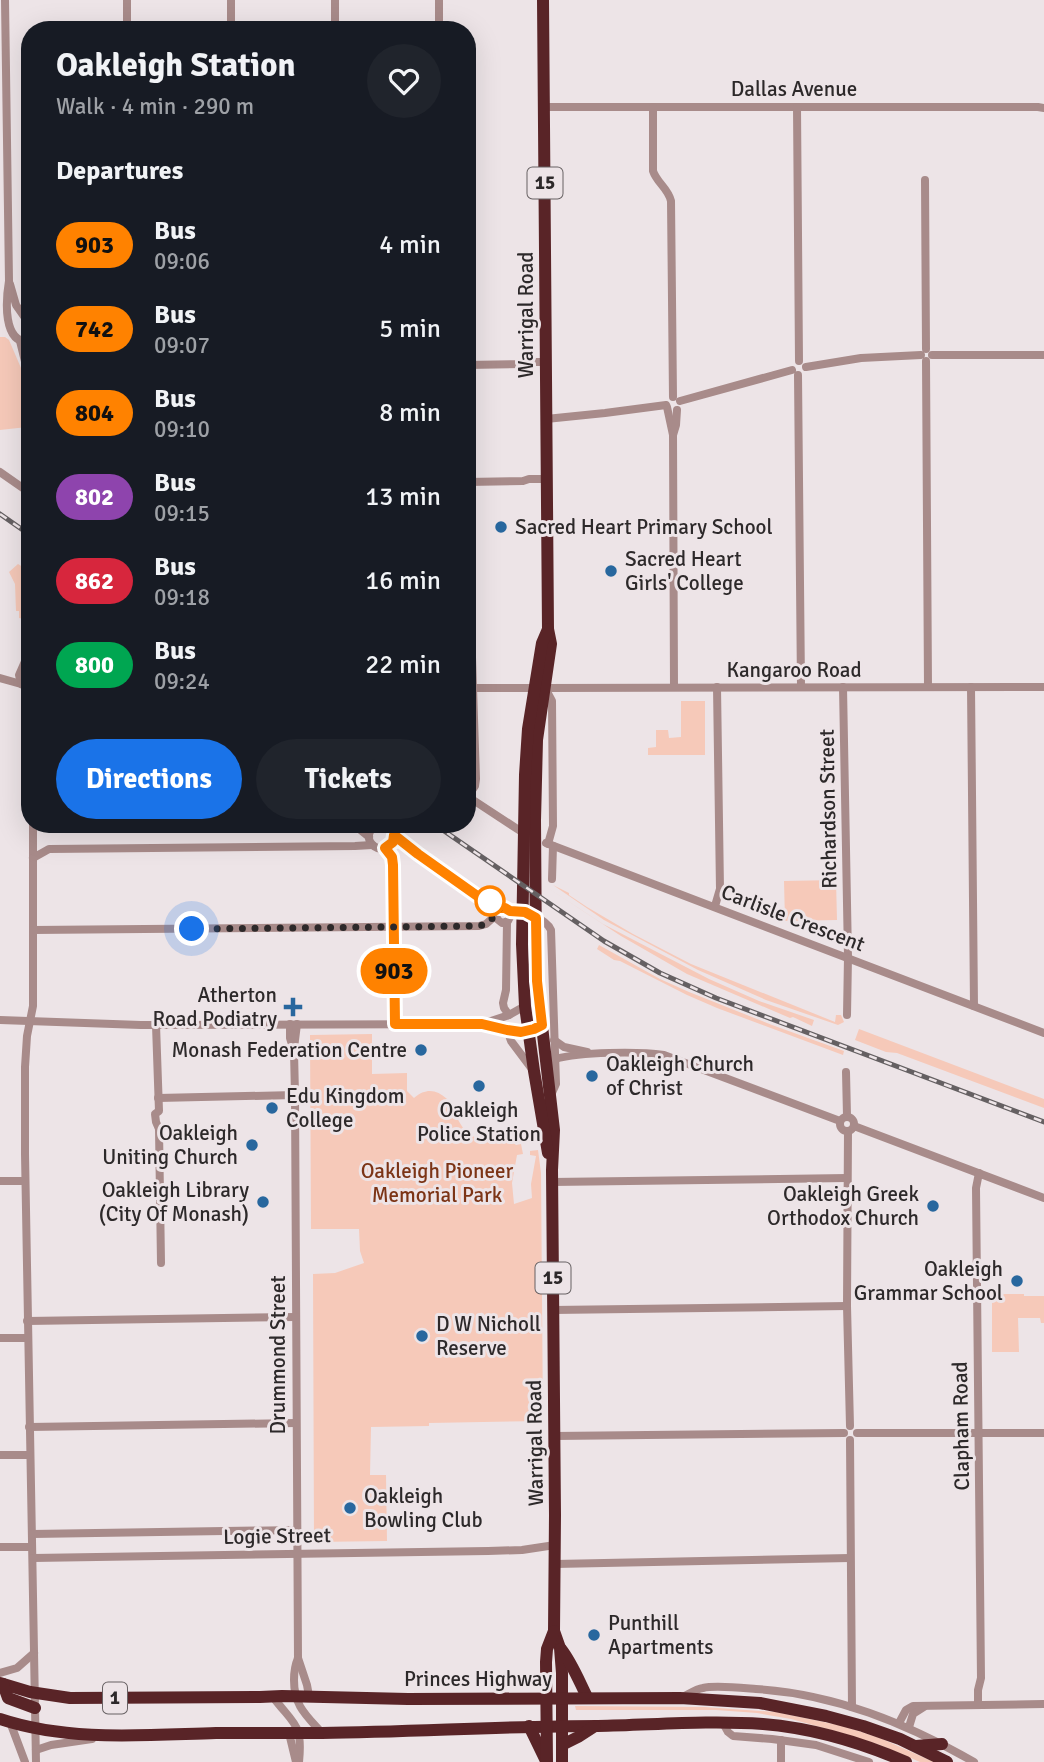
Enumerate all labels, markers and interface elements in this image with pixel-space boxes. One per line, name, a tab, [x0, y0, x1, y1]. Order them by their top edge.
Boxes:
button: heart	[367, 44, 441, 118]
text: Oakleigh Station	[56, 45, 295, 86]
street label: Dallas Avenue	[731, 76, 857, 102]
text: Walk · 4 min · 290 m	[56, 92, 254, 121]
text: Departures	[56, 155, 183, 187]
road number: 15	[528, 168, 562, 198]
text: Bus	[154, 215, 196, 247]
text: 4 min	[379, 229, 441, 261]
text: 903	[75, 230, 114, 260]
text: 09:06	[154, 247, 210, 276]
street label: Warrigal Road	[513, 252, 539, 378]
text: Bus	[154, 299, 196, 331]
text: 5 min	[379, 313, 441, 345]
text: 742	[75, 314, 114, 344]
text: 09:07	[154, 331, 210, 360]
text: Bus	[154, 383, 196, 415]
text: 8 min	[379, 397, 441, 429]
text: 804	[75, 398, 114, 428]
text: 09:10	[154, 415, 210, 444]
text: Bus	[154, 467, 196, 499]
text: 13 min	[365, 481, 441, 513]
text: 802	[75, 482, 114, 512]
text: 09:15	[154, 499, 210, 528]
place label: Sacred Heart Primary School	[515, 514, 773, 540]
marker: Sacred Heart Primary School	[493, 519, 509, 535]
place label: Sacred Heart Girls' College	[625, 546, 744, 596]
text: Bus	[154, 551, 196, 583]
marker: Sacred Heart Girls' College	[603, 563, 619, 579]
text: 16 min	[365, 565, 441, 597]
text: 862	[75, 566, 114, 596]
text: 09:18	[154, 583, 210, 612]
text: Bus	[154, 635, 196, 667]
text: 22 min	[365, 649, 441, 681]
text: 800	[75, 650, 114, 680]
street label: Kangaroo Road	[726, 657, 862, 683]
text: 09:24	[154, 667, 210, 696]
street label: Richardson Street	[814, 729, 842, 889]
button: Directions	[56, 739, 242, 819]
button: Tickets	[256, 739, 441, 819]
street label: Carlisle Crescent	[717, 879, 869, 957]
unlabelled marker	[475, 886, 505, 916]
your location	[174, 911, 209, 946]
line badge: 903	[354, 948, 434, 994]
text: 903	[375, 956, 413, 986]
place label: Atherton Road Podiatry	[153, 982, 277, 1032]
marker: Atherton Road Podiatry	[283, 997, 303, 1017]
place label: Monash Federation Centre	[171, 1037, 407, 1063]
marker: Monash Federation Centre	[413, 1042, 429, 1058]
place label: Oakleigh Church of Christ	[606, 1051, 754, 1101]
marker: Oakleigh Church of Christ	[584, 1068, 600, 1084]
marker: Oakleigh Police Station	[471, 1078, 487, 1094]
place label: Edu Kingdom College	[286, 1083, 404, 1133]
place label: Oakleigh Police Station	[417, 1097, 541, 1147]
marker: Edu Kingdom College	[264, 1100, 280, 1116]
place label: Oakleigh Uniting Church	[102, 1120, 238, 1170]
marker: Oakleigh Uniting Church	[244, 1137, 260, 1153]
park label: Oakleigh Pioneer Memorial Park	[361, 1158, 513, 1208]
place label: Oakleigh Library (City Of Monash)	[99, 1177, 249, 1227]
place label: Oakleigh Greek Orthodox Church	[767, 1181, 919, 1231]
marker: Oakleigh Library (City Of Monash)	[255, 1194, 271, 1210]
marker: Oakleigh Greek Orthodox Church	[925, 1198, 941, 1214]
place label: Oakleigh Grammar School	[854, 1256, 1003, 1306]
road number: 15	[536, 1262, 570, 1294]
marker: Oakleigh Grammar School	[1009, 1273, 1025, 1289]
street label: Drummond Street	[265, 1275, 291, 1435]
place label: D W Nicholl Reserve	[436, 1311, 541, 1361]
marker: D W Nicholl Reserve	[414, 1328, 430, 1344]
street label: Clapham Road	[947, 1361, 975, 1491]
street label: Warrigal Road	[521, 1379, 549, 1507]
place label: Oakleigh Bowling Club	[364, 1483, 483, 1533]
marker: Oakleigh Bowling Club	[342, 1500, 358, 1516]
street label: Logie Street	[223, 1522, 331, 1550]
place label: Punthill Apartments	[608, 1610, 713, 1660]
marker: Punthill Apartments	[586, 1627, 602, 1643]
street label: Princes Highway	[404, 1666, 552, 1692]
road number: 1	[103, 1682, 127, 1714]

